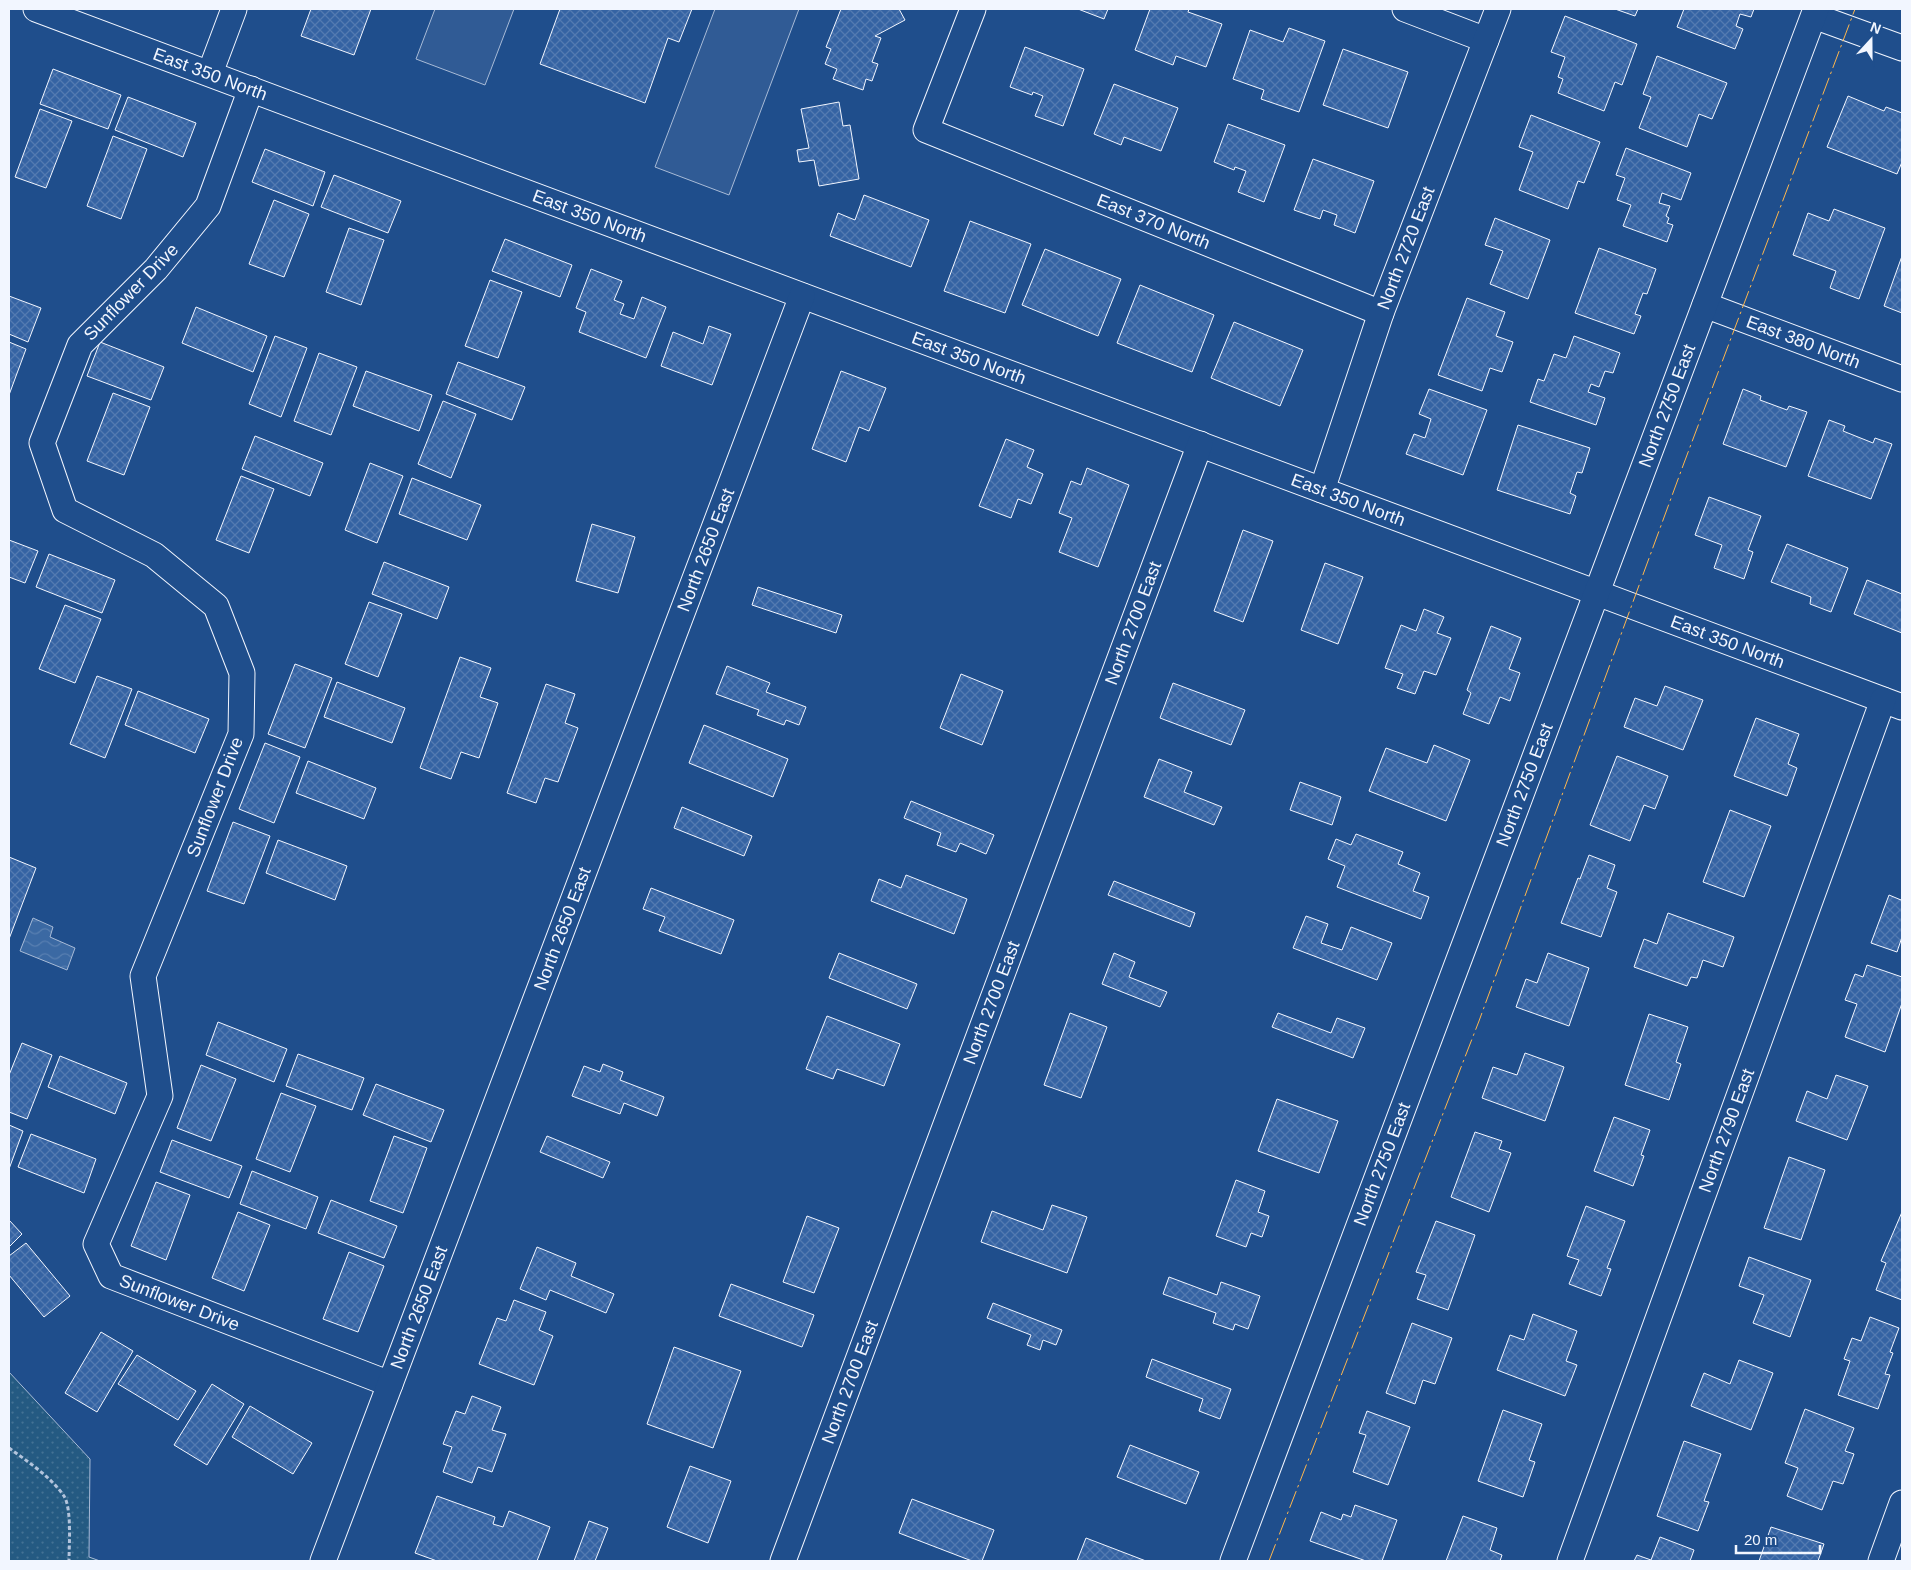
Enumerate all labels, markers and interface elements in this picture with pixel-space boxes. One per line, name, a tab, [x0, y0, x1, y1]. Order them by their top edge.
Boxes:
north arrow	[1846, 15, 1896, 65]
text: N	[1868, 19, 1883, 37]
street label: East 350 North	[150, 44, 270, 105]
street label: North 2720 East	[1373, 184, 1439, 313]
street label: East 350 North	[530, 186, 649, 246]
street label: East 370 North	[1094, 190, 1213, 253]
street label: Sunflower Drive	[80, 239, 182, 345]
street label: East 380 North	[1744, 311, 1863, 372]
street label: East 350 North	[909, 328, 1029, 388]
street label: North 2750 East	[1635, 341, 1699, 470]
street label: East 350 North	[1288, 469, 1408, 530]
street label: North 2650 East	[673, 486, 738, 614]
street label: North 2700 East	[1101, 559, 1165, 688]
street label: East 350 North	[1668, 611, 1787, 672]
street label: North 2750 East	[1492, 720, 1557, 849]
street label: Sunflower Drive	[183, 734, 247, 860]
street label: North 2650 East	[530, 864, 595, 993]
street label: North 2700 East	[959, 938, 1024, 1067]
street label: North 2790 East	[1695, 1066, 1758, 1195]
street label: North 2750 East	[1350, 1100, 1414, 1229]
street label: North 2650 East	[387, 1243, 451, 1372]
street label: Sunflower Drive	[117, 1270, 242, 1335]
street label: North 2700 East	[818, 1318, 882, 1447]
scale bar	[1736, 1522, 1820, 1554]
text: 20 m	[1744, 1531, 1777, 1548]

